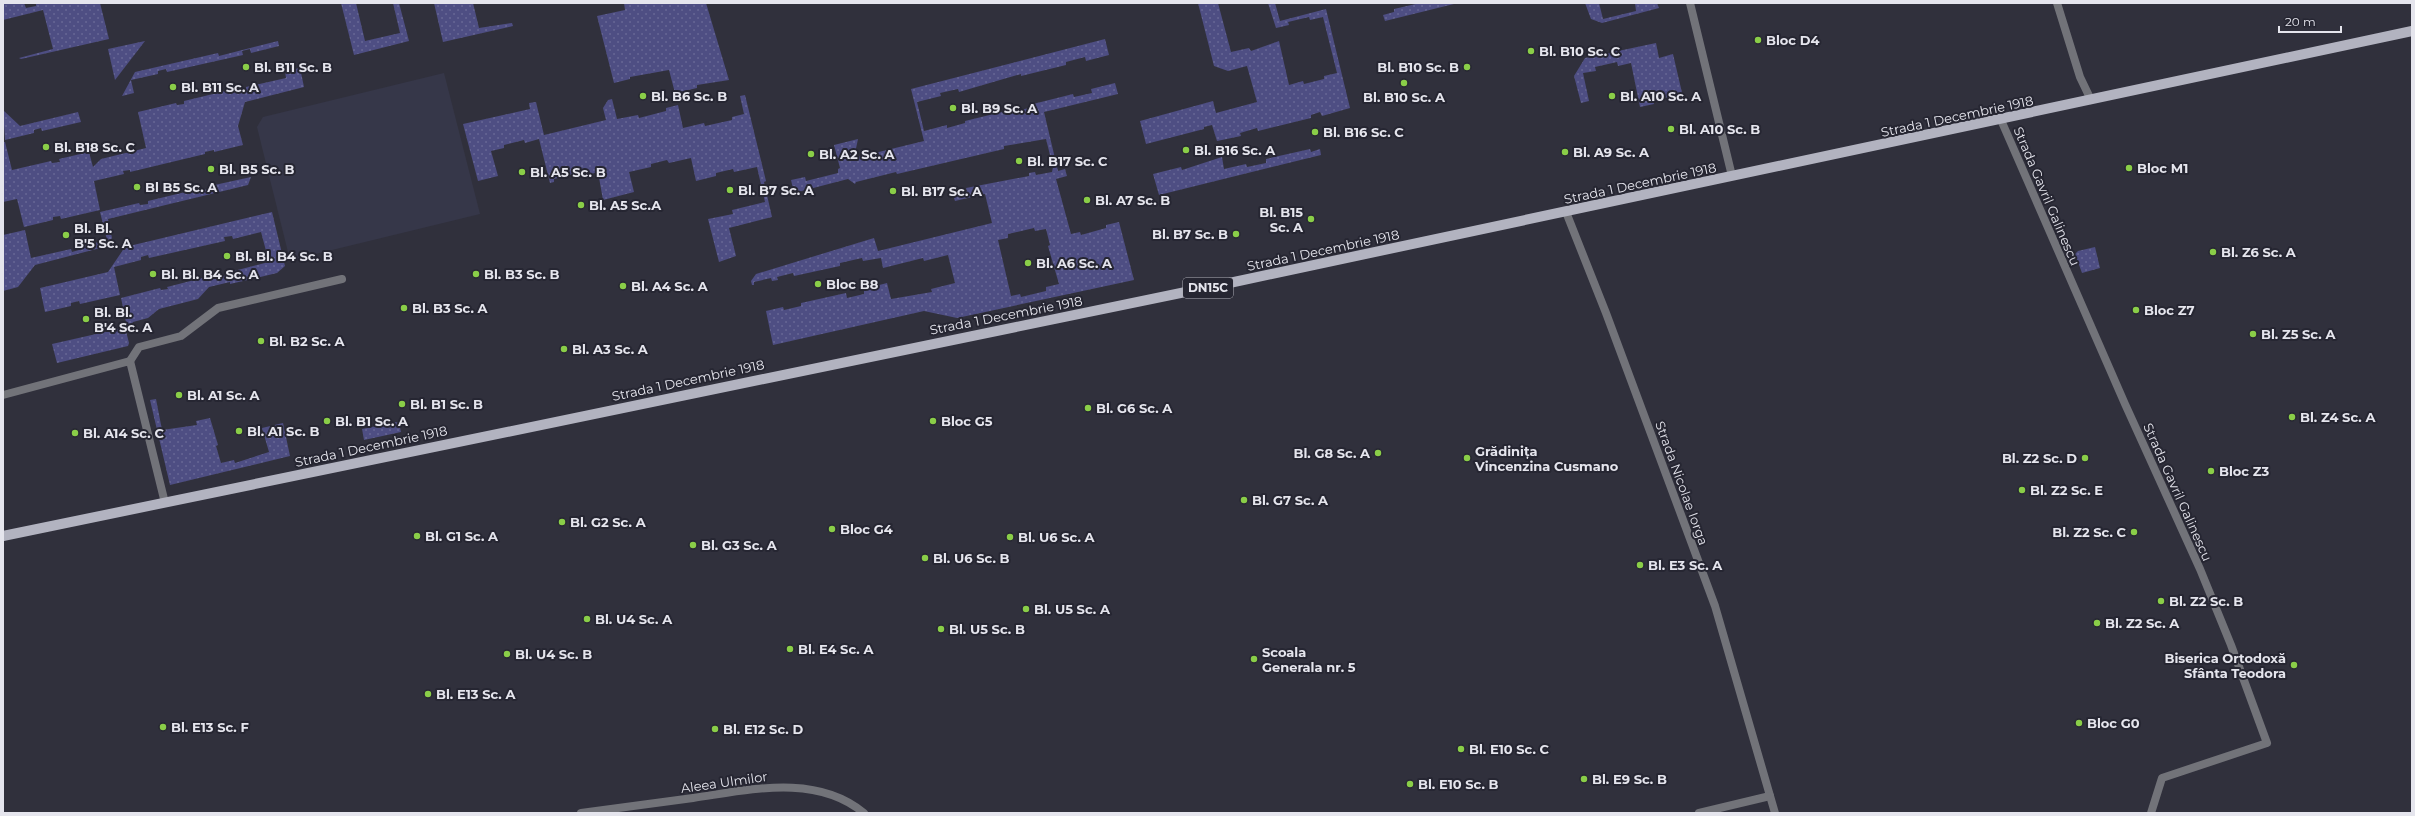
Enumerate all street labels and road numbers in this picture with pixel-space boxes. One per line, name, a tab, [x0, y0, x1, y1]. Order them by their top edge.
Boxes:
street label: Strada 1 Decembrie 1918	[1879, 92, 2035, 140]
street label: Strada Gavril Galinescu	[2010, 124, 2084, 268]
street label: Strada 1 Decembrie 1918	[1562, 159, 1718, 207]
street label: Strada 1 Decembrie 1918	[1245, 226, 1401, 274]
road number: DN15C	[1183, 278, 1233, 298]
street label: Strada 1 Decembrie 1918	[928, 292, 1084, 338]
street label: Strada 1 Decembrie 1918	[610, 356, 766, 404]
street label: Strada Nicolae Iorga	[1652, 419, 1712, 547]
street label: Strada Gavril Galinescu	[2140, 420, 2216, 564]
street label: Strada 1 Decembrie 1918	[293, 422, 449, 470]
street label: Aleea Ulmilor	[680, 768, 768, 796]

